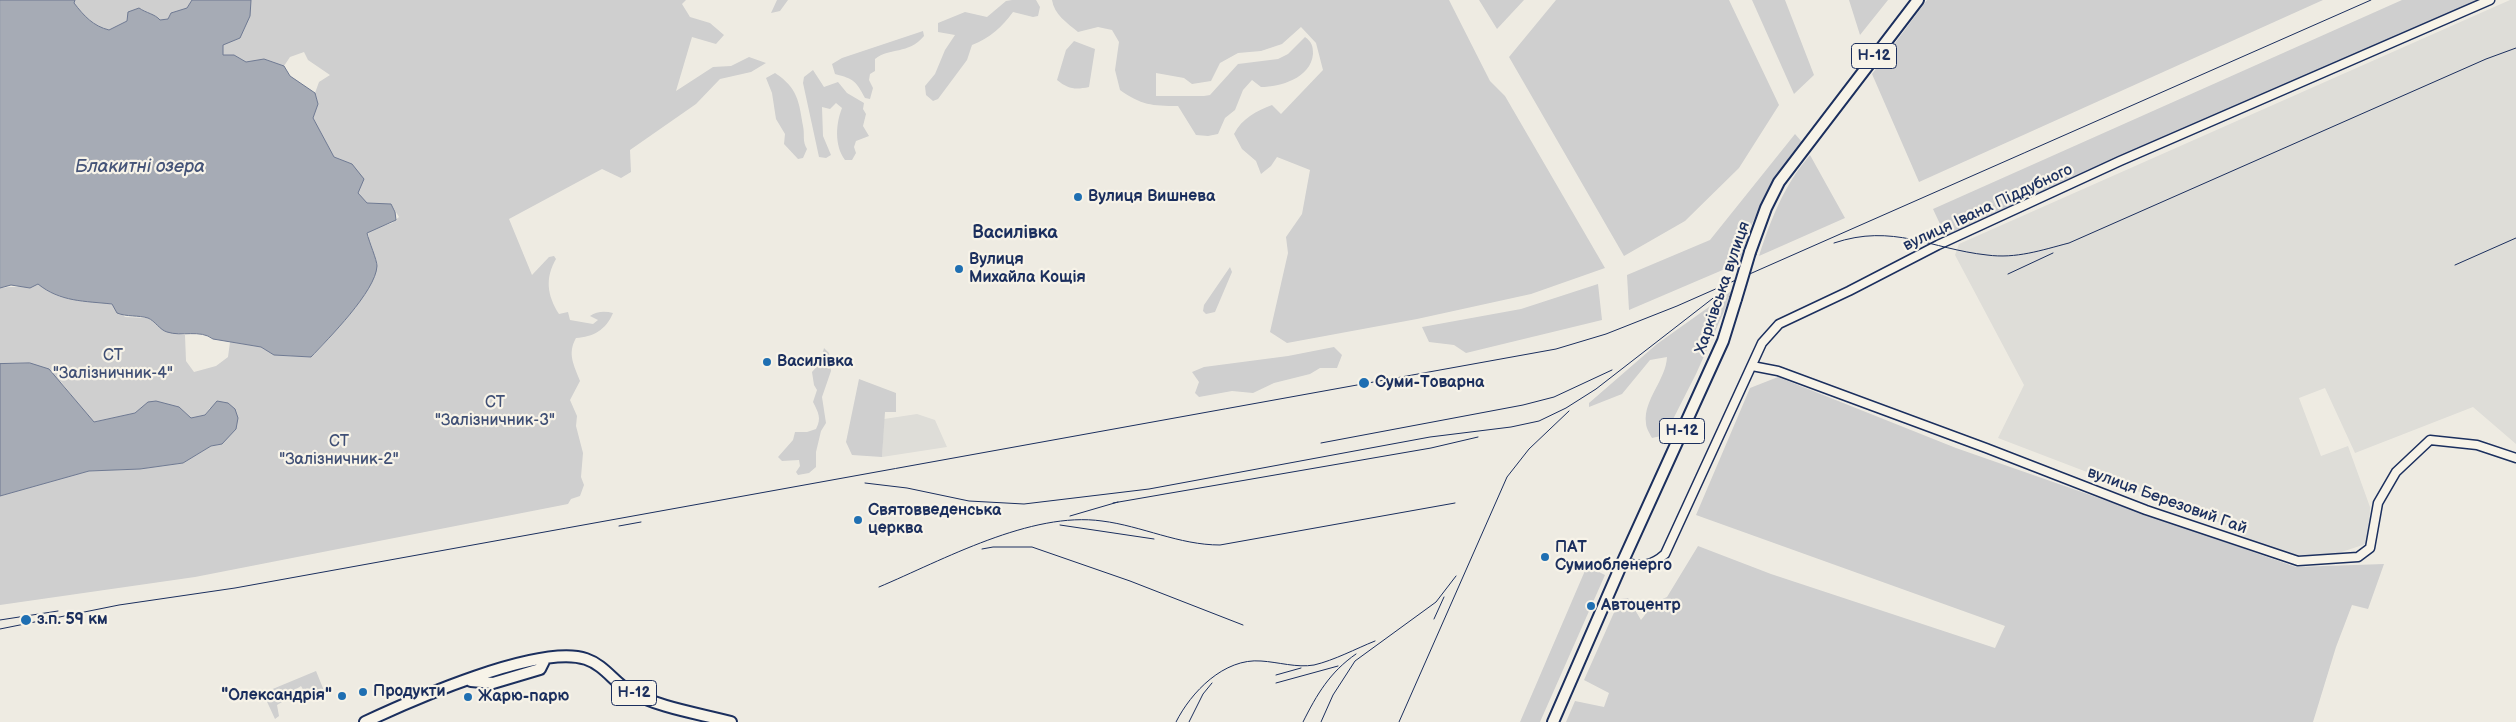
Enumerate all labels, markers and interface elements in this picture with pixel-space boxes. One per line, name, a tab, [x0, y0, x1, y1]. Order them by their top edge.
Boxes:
road number: Н-12	[1852, 44, 1896, 68]
water label: Блакитні озера	[75, 156, 205, 178]
street label: вулиця Івана Піддубного	[1900, 160, 2076, 256]
place label: Вулиця Вишнева	[1088, 187, 1215, 207]
marker: Вулиця Вишнева	[1072, 191, 1084, 203]
street label: Харківська вулиця	[1691, 219, 1755, 357]
district label: Василівка	[972, 222, 1058, 244]
place label: Вулиця Михайла Кощія	[969, 250, 1086, 288]
marker: Вулиця Михайла Кощія	[953, 263, 965, 275]
park label: СТ "Залізничник-4"	[53, 346, 173, 384]
place label: Василівка	[777, 352, 853, 372]
marker: Василівка	[761, 356, 773, 368]
place label: Суми-Товарна	[1375, 373, 1484, 393]
marker: Суми-Товарна	[1357, 376, 1371, 390]
park label: СТ "Залізничник-3"	[435, 393, 555, 431]
road number: Н-12	[1660, 418, 1704, 444]
park label: СТ "Залізничник-2"	[279, 432, 399, 470]
street label: вулиця Березовий Гай	[2085, 463, 2249, 539]
place label: Святовведенська церква	[868, 501, 1001, 539]
marker: Святовведенська церква	[852, 514, 864, 526]
place label: ПАТ Сумиобленерго	[1555, 538, 1672, 576]
marker: ПАТ Сумиобленерго	[1539, 551, 1551, 563]
place label: Автоцентр	[1601, 596, 1681, 616]
marker: Автоцентр	[1585, 600, 1597, 612]
place label: з.п. 59 км	[37, 610, 108, 630]
marker: з.п. 59 км	[19, 613, 33, 627]
road number: Н-12	[612, 680, 656, 706]
place label: Продукти	[373, 682, 445, 702]
place label: "Олександрія"	[221, 686, 332, 706]
marker: Продукти	[357, 686, 369, 698]
place label: Жарю-парю	[478, 687, 569, 707]
marker: "Олександрія"	[336, 690, 348, 702]
marker: Жарю-парю	[462, 691, 474, 703]

